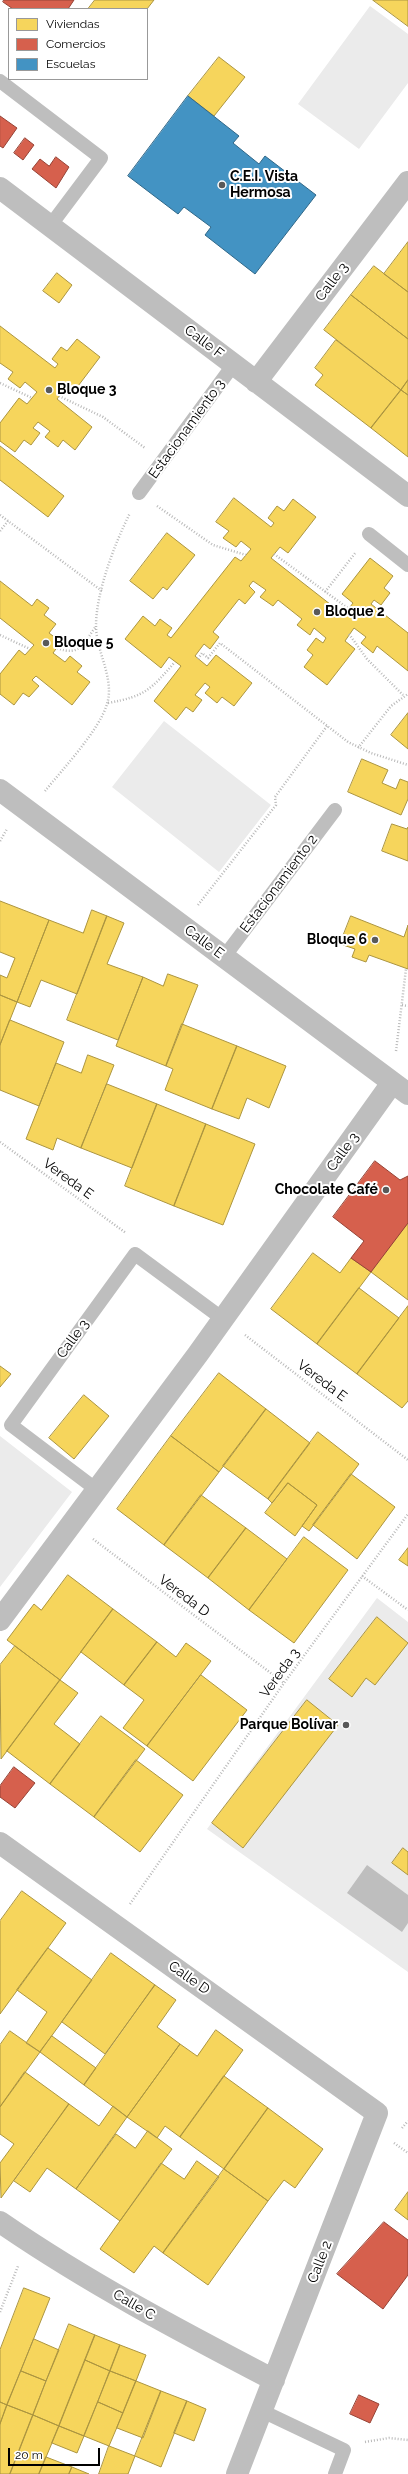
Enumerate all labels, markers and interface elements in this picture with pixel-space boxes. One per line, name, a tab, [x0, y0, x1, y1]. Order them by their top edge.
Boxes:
legend	[8, 8, 148, 80]
text: Viviendas	[46, 17, 100, 31]
text: Comercios	[46, 37, 106, 51]
text: Escuelas	[46, 57, 95, 71]
place label: C.E.I. Vista Hermosa	[230, 169, 298, 202]
marker: C.E.I. Vista Hermosa	[217, 180, 227, 190]
street label: Calle 3	[312, 259, 352, 305]
street label: Calle F	[181, 322, 227, 362]
street label: Estacionamiento 3	[145, 376, 229, 482]
place label: Bloque 3	[57, 382, 117, 398]
marker: Bloque 3	[44, 385, 54, 395]
place label: Bloque 2	[325, 604, 385, 620]
marker: Bloque 2	[312, 607, 322, 617]
place label: Bloque 5	[54, 635, 113, 651]
marker: Bloque 5	[41, 638, 51, 648]
street label: Estacionamiento 2	[237, 832, 321, 936]
street label: Calle E	[181, 922, 227, 962]
place label: Bloque 6	[307, 932, 367, 948]
marker: Bloque 6	[370, 935, 380, 945]
street label: Calle 3	[323, 1129, 363, 1175]
street label: Vereda E	[40, 1155, 96, 1203]
place label: Chocolate Café	[275, 1182, 378, 1198]
marker: Chocolate Café	[381, 1185, 391, 1195]
street label: Calle 3	[53, 1316, 93, 1362]
street label: Vereda E	[294, 1357, 350, 1405]
street label: Vereda D	[155, 1571, 213, 1621]
street label: Vereda 3	[256, 1645, 304, 1701]
place label: Parque Bolívar	[240, 1717, 338, 1733]
marker: Parque Bolívar	[341, 1720, 351, 1730]
street label: Calle D	[165, 1958, 213, 1998]
street label: Calle 2	[304, 2238, 336, 2286]
street label: Calle C	[110, 2286, 158, 2324]
scale bar	[10, 2440, 102, 2466]
text: 20 m	[15, 2448, 43, 2462]

